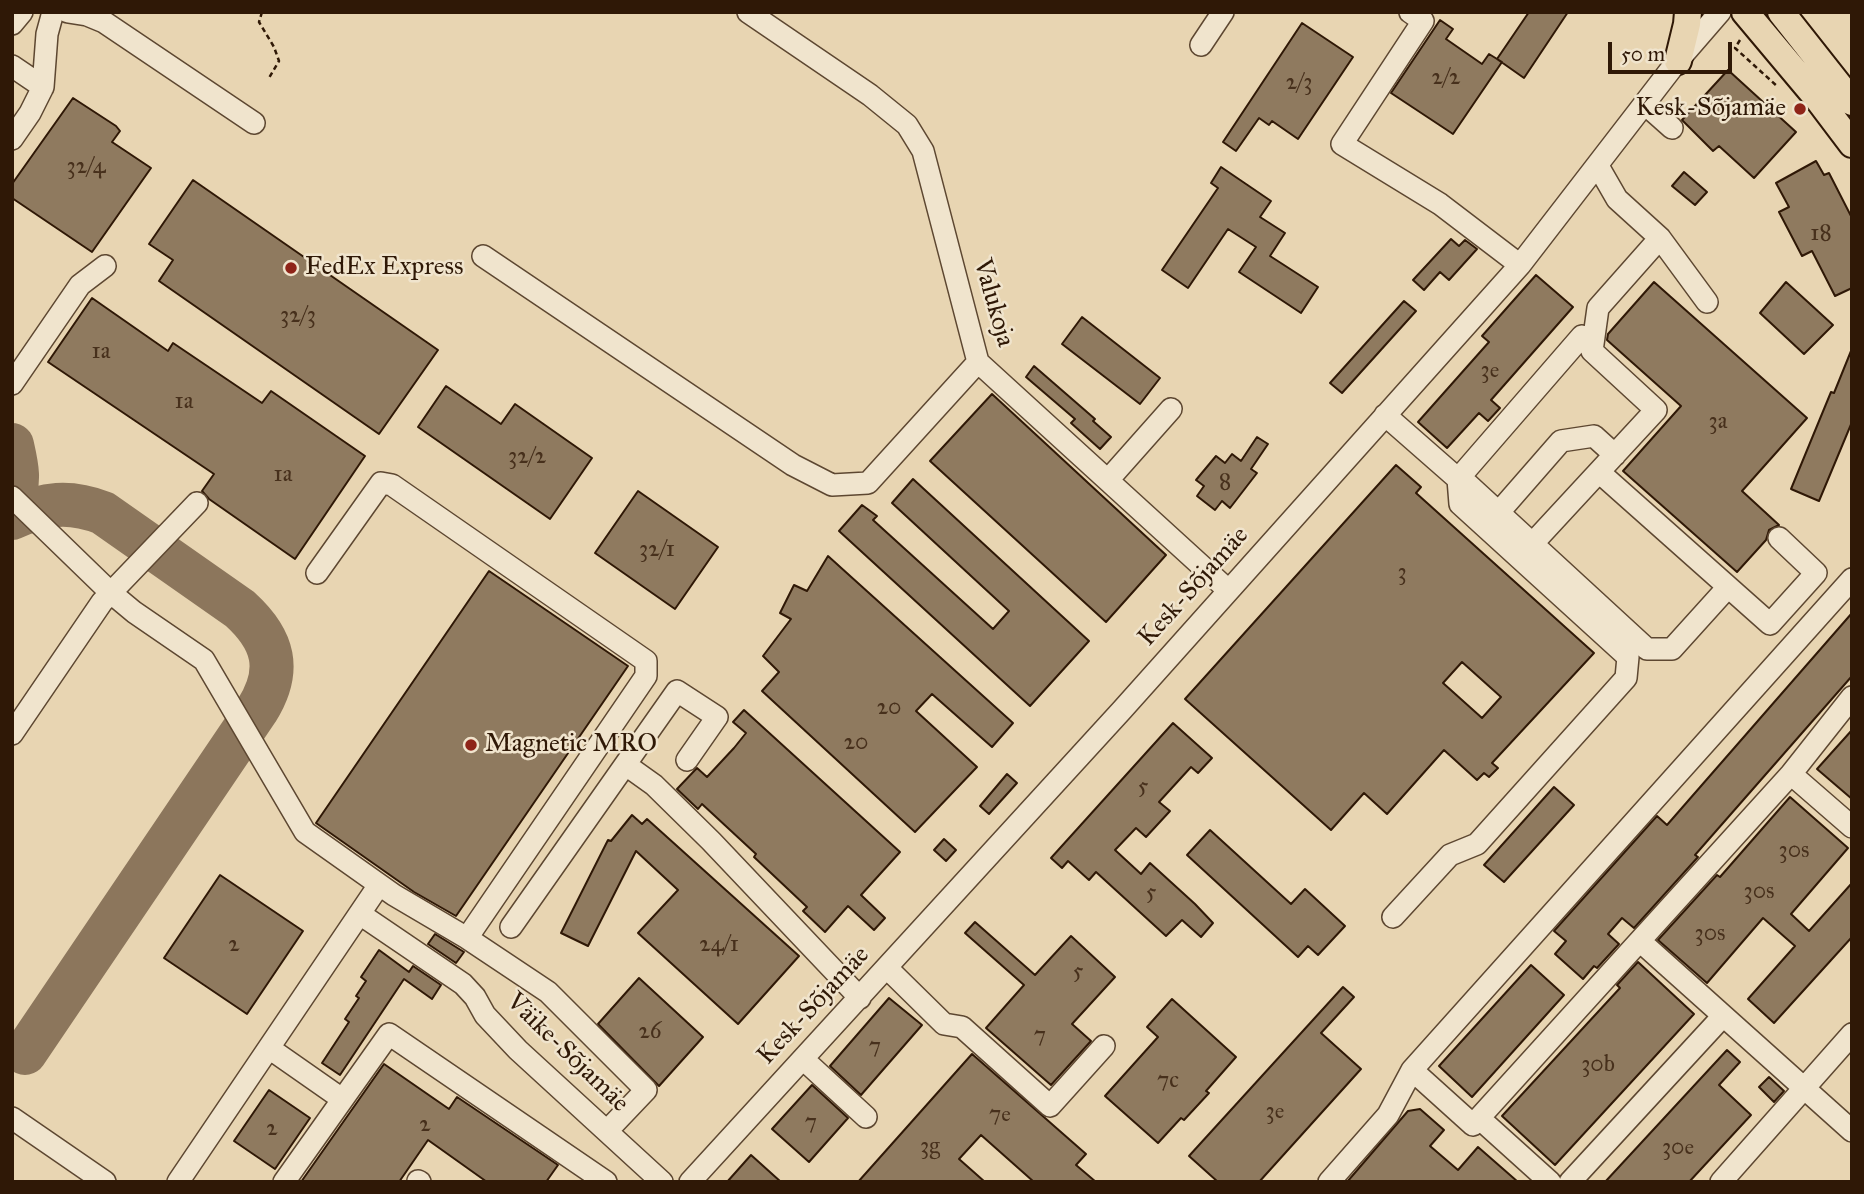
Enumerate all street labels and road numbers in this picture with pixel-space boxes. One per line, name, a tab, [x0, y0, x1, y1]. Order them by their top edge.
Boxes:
street label: Valukoja	[966, 255, 1020, 351]
street label: Kesk-Sõjamäe	[1132, 521, 1256, 653]
street label: Kesk-Sõjamäe	[751, 940, 877, 1072]
street label: Väike-Sõjamäe	[499, 987, 635, 1119]

